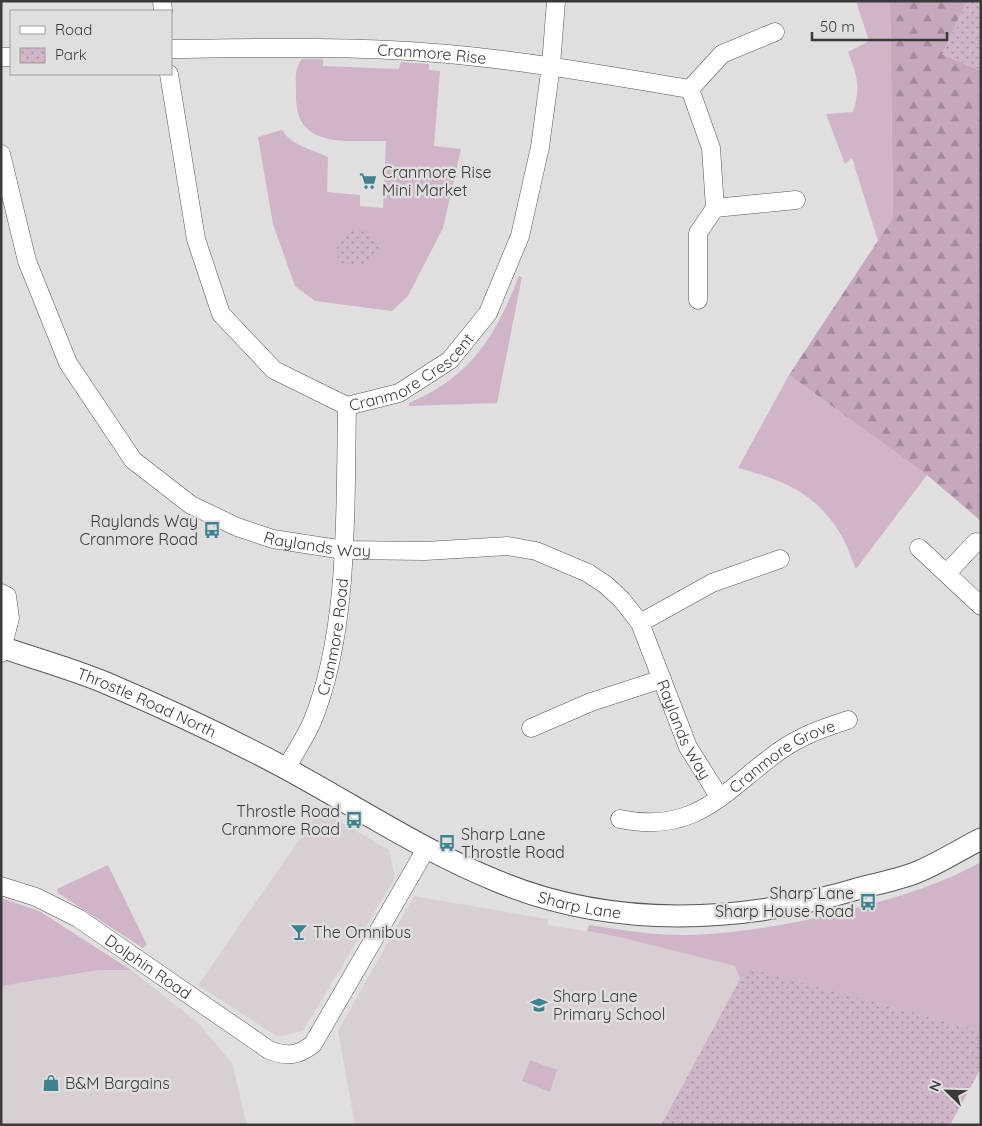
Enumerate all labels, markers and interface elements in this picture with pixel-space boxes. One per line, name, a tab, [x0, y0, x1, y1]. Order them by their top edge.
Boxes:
legend	[10, 10, 172, 75]
scale bar	[812, 10, 947, 42]
text: 50 m	[820, 17, 855, 36]
text: Road	[55, 20, 92, 39]
street label: Cranmore Rise	[377, 40, 488, 68]
text: Park	[55, 45, 87, 64]
place label: Cranmore Rise Mini Market	[382, 162, 492, 200]
supermarket icon: Cranmore Rise Mini Market	[358, 171, 378, 191]
street label: Cranmore Crescent	[347, 329, 478, 415]
place label: Raylands Way Cranmore Road	[79, 511, 198, 549]
bus stop icon: Raylands Way Cranmore Road	[202, 520, 222, 540]
street label: Raylands Way	[261, 527, 371, 560]
street label: Cranmore Road	[312, 577, 352, 698]
street label: Throstle Road North	[74, 663, 220, 742]
street label: Raylands Way	[653, 676, 716, 783]
street label: Cranmore Grove	[725, 715, 838, 797]
place label: Throstle Road Cranmore Road	[221, 801, 340, 839]
bus stop icon: Throstle Road Cranmore Road	[344, 810, 364, 830]
place label: Sharp Lane Throstle Road	[461, 824, 565, 862]
bus stop icon: Sharp Lane Throstle Road	[437, 833, 457, 853]
place label: Sharp Lane Sharp House Road	[715, 883, 854, 921]
street label: Sharp Lane	[536, 886, 622, 923]
bus stop icon: Sharp Lane Sharp House Road	[858, 892, 878, 912]
bar icon: The Omnibus	[289, 922, 309, 942]
place label: The Omnibus	[313, 922, 411, 942]
street label: Dolphin Road	[101, 930, 195, 1003]
place label: Sharp Lane Primary School	[553, 986, 665, 1024]
school or university icon: Sharp Lane Primary School	[529, 995, 549, 1015]
north arrow	[922, 1066, 972, 1116]
shop icon: B&M Bargains	[41, 1073, 61, 1093]
place label: B&M Bargains	[65, 1073, 170, 1093]
text: N	[925, 1078, 945, 1094]

